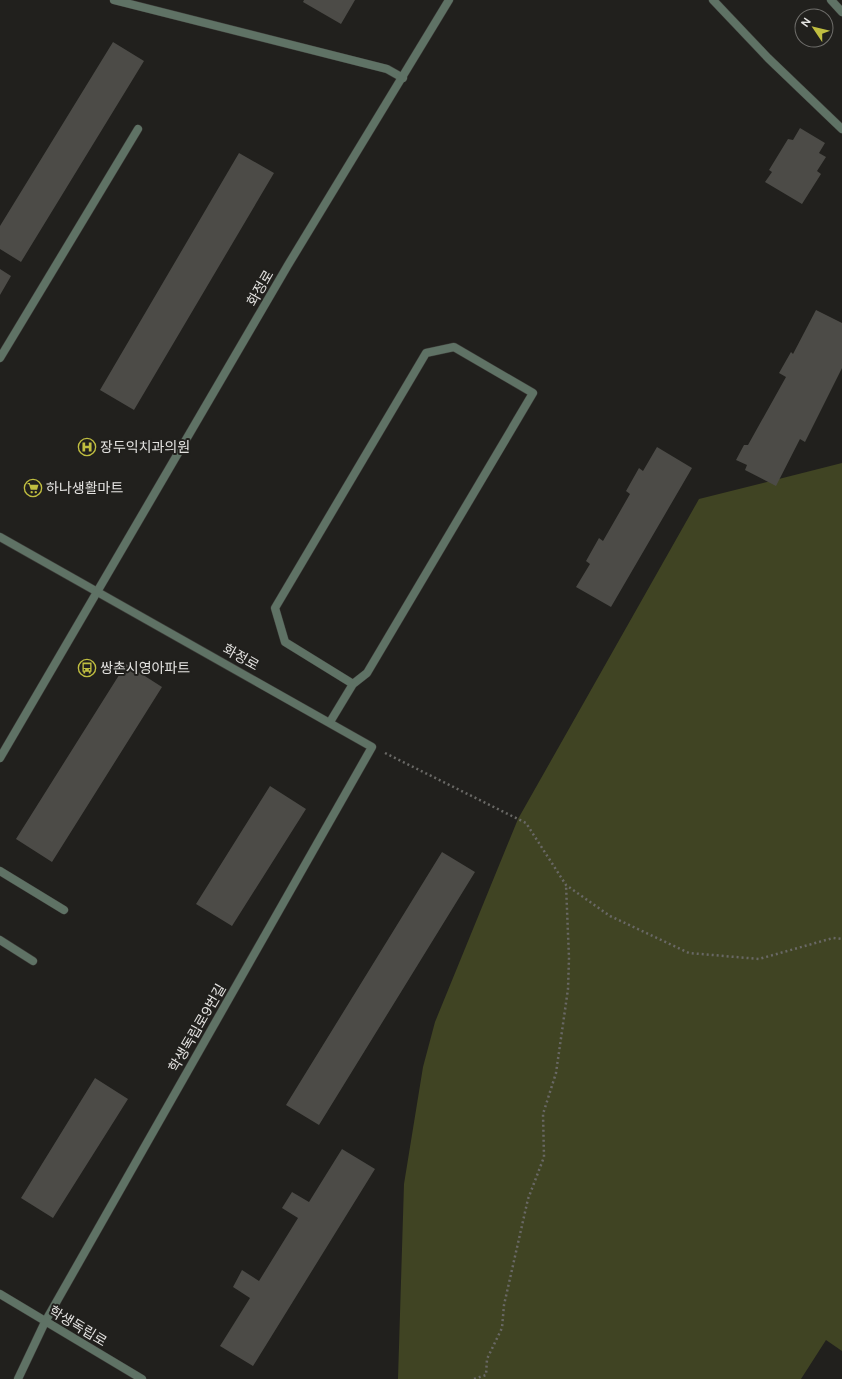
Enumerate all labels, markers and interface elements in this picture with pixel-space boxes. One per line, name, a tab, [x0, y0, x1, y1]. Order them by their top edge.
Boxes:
north arrow	[794, 8, 834, 48]
text: N	[798, 15, 814, 30]
street label: 화정로	[243, 267, 278, 309]
hospital icon: 장두익치과의원	[77, 437, 97, 457]
place label: 장두익치과의원	[100, 438, 190, 456]
supermarket icon: 하나생활마트	[23, 478, 43, 498]
place label: 하나생활마트	[46, 479, 123, 497]
street label: 화정로	[220, 640, 262, 674]
bus stop icon: 쌍촌시영아파트	[77, 658, 97, 678]
place label: 쌍촌시영아파트	[100, 659, 190, 677]
street label: 학생독립로9번길	[164, 981, 230, 1075]
street label: 학생독립로	[46, 1302, 110, 1350]

